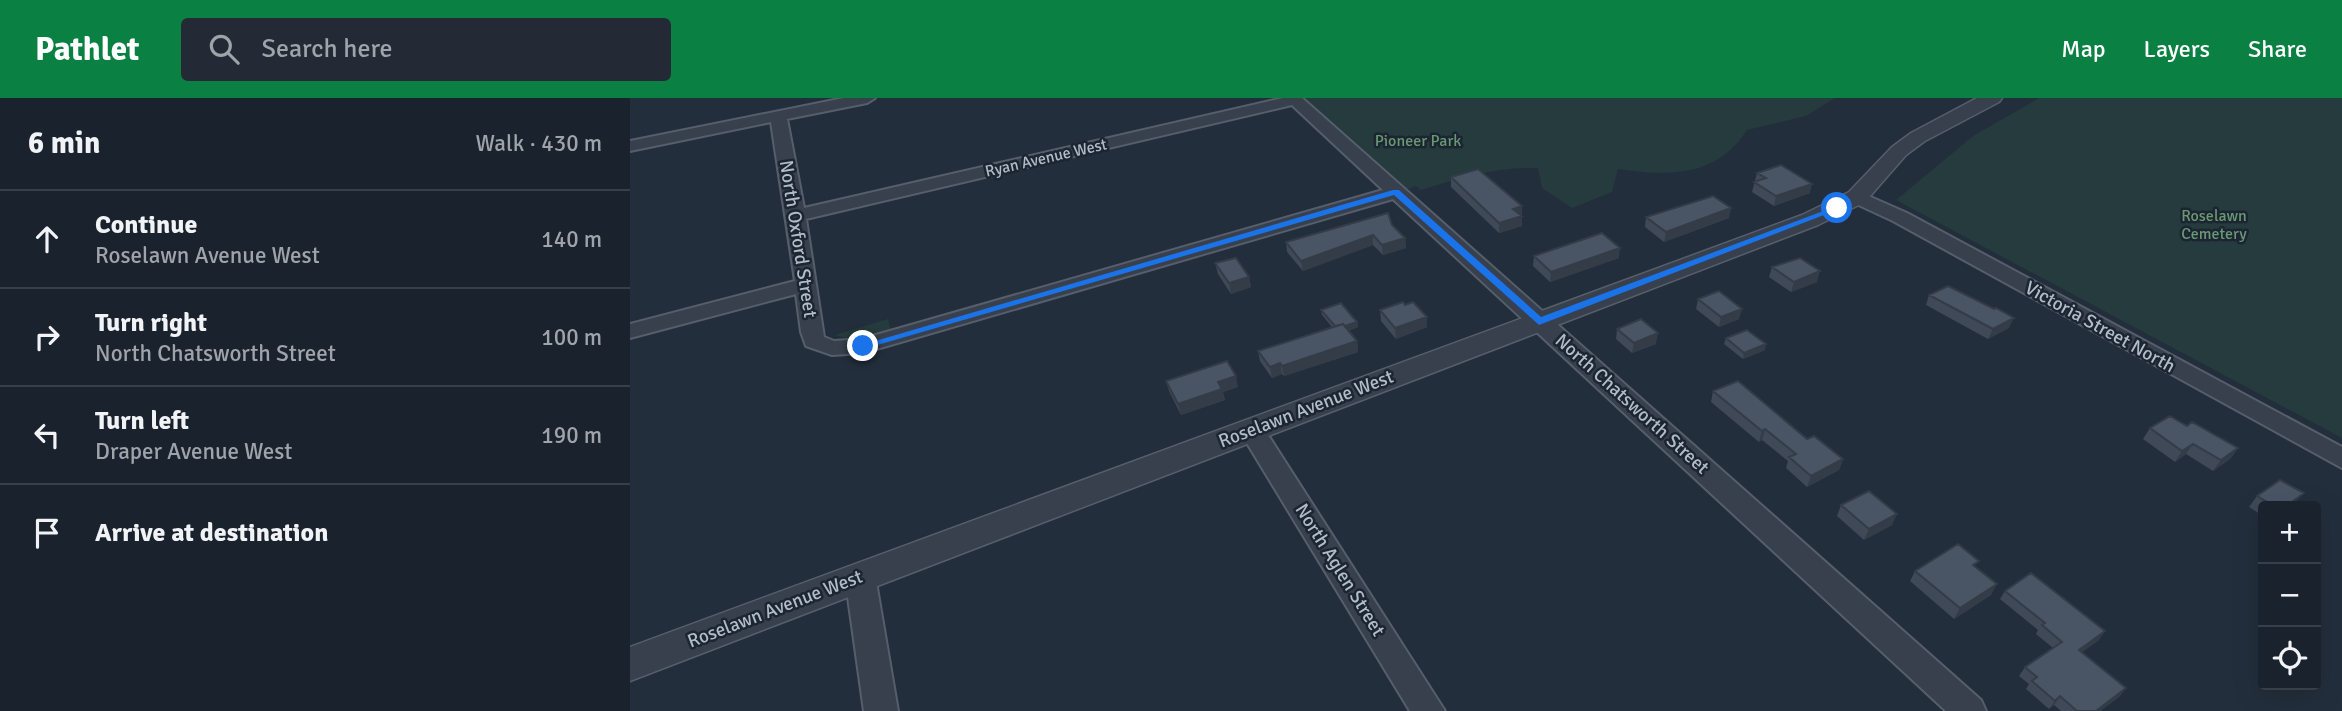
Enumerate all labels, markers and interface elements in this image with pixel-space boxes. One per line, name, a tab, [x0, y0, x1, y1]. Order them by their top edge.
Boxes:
search box	[181, 18, 671, 81]
text: Pathlet	[35, 29, 139, 70]
icon: search	[205, 30, 243, 68]
text: Search here	[261, 33, 393, 65]
text: Map	[2061, 34, 2106, 64]
text: Layers	[2144, 34, 2210, 64]
text: Share	[2248, 34, 2307, 64]
text: 6 min	[28, 125, 100, 162]
text: Walk · 430 m	[476, 129, 602, 158]
park label: Pioneer Park	[1375, 131, 1461, 151]
street label: Ryan Avenue West	[983, 134, 1109, 182]
street label: North Oxford Street	[774, 159, 822, 320]
route start	[1821, 192, 1852, 223]
park label: Roselawn Cemetery	[2181, 206, 2247, 244]
text: Continue	[95, 209, 197, 241]
icon: ahead	[28, 220, 66, 258]
text: 140 m	[541, 225, 602, 254]
text: Roselawn Avenue West	[95, 241, 320, 270]
street label: Victoria Street North	[2020, 276, 2180, 378]
text: Turn right	[95, 307, 207, 339]
icon: right	[28, 318, 66, 356]
text: 100 m	[541, 323, 602, 352]
street label: North Chatsworth Street	[1550, 329, 1714, 480]
route end	[847, 330, 878, 361]
text: North Chatsworth Street	[95, 339, 336, 368]
street label: Roselawn Avenue West	[1215, 364, 1397, 453]
text: Turn left	[95, 405, 189, 437]
icon: left	[28, 416, 66, 454]
text: 190 m	[541, 421, 602, 450]
text: Draper Avenue West	[95, 437, 292, 466]
street label: North Aglen Street	[1290, 499, 1391, 641]
map controls	[2258, 501, 2321, 690]
button: +	[2258, 501, 2321, 564]
icon: arrive	[28, 514, 66, 552]
text: Arrive at destination	[95, 517, 328, 549]
street label: Roselawn Avenue West	[684, 564, 866, 653]
button: −	[2258, 564, 2321, 627]
button: locate	[2258, 627, 2321, 690]

